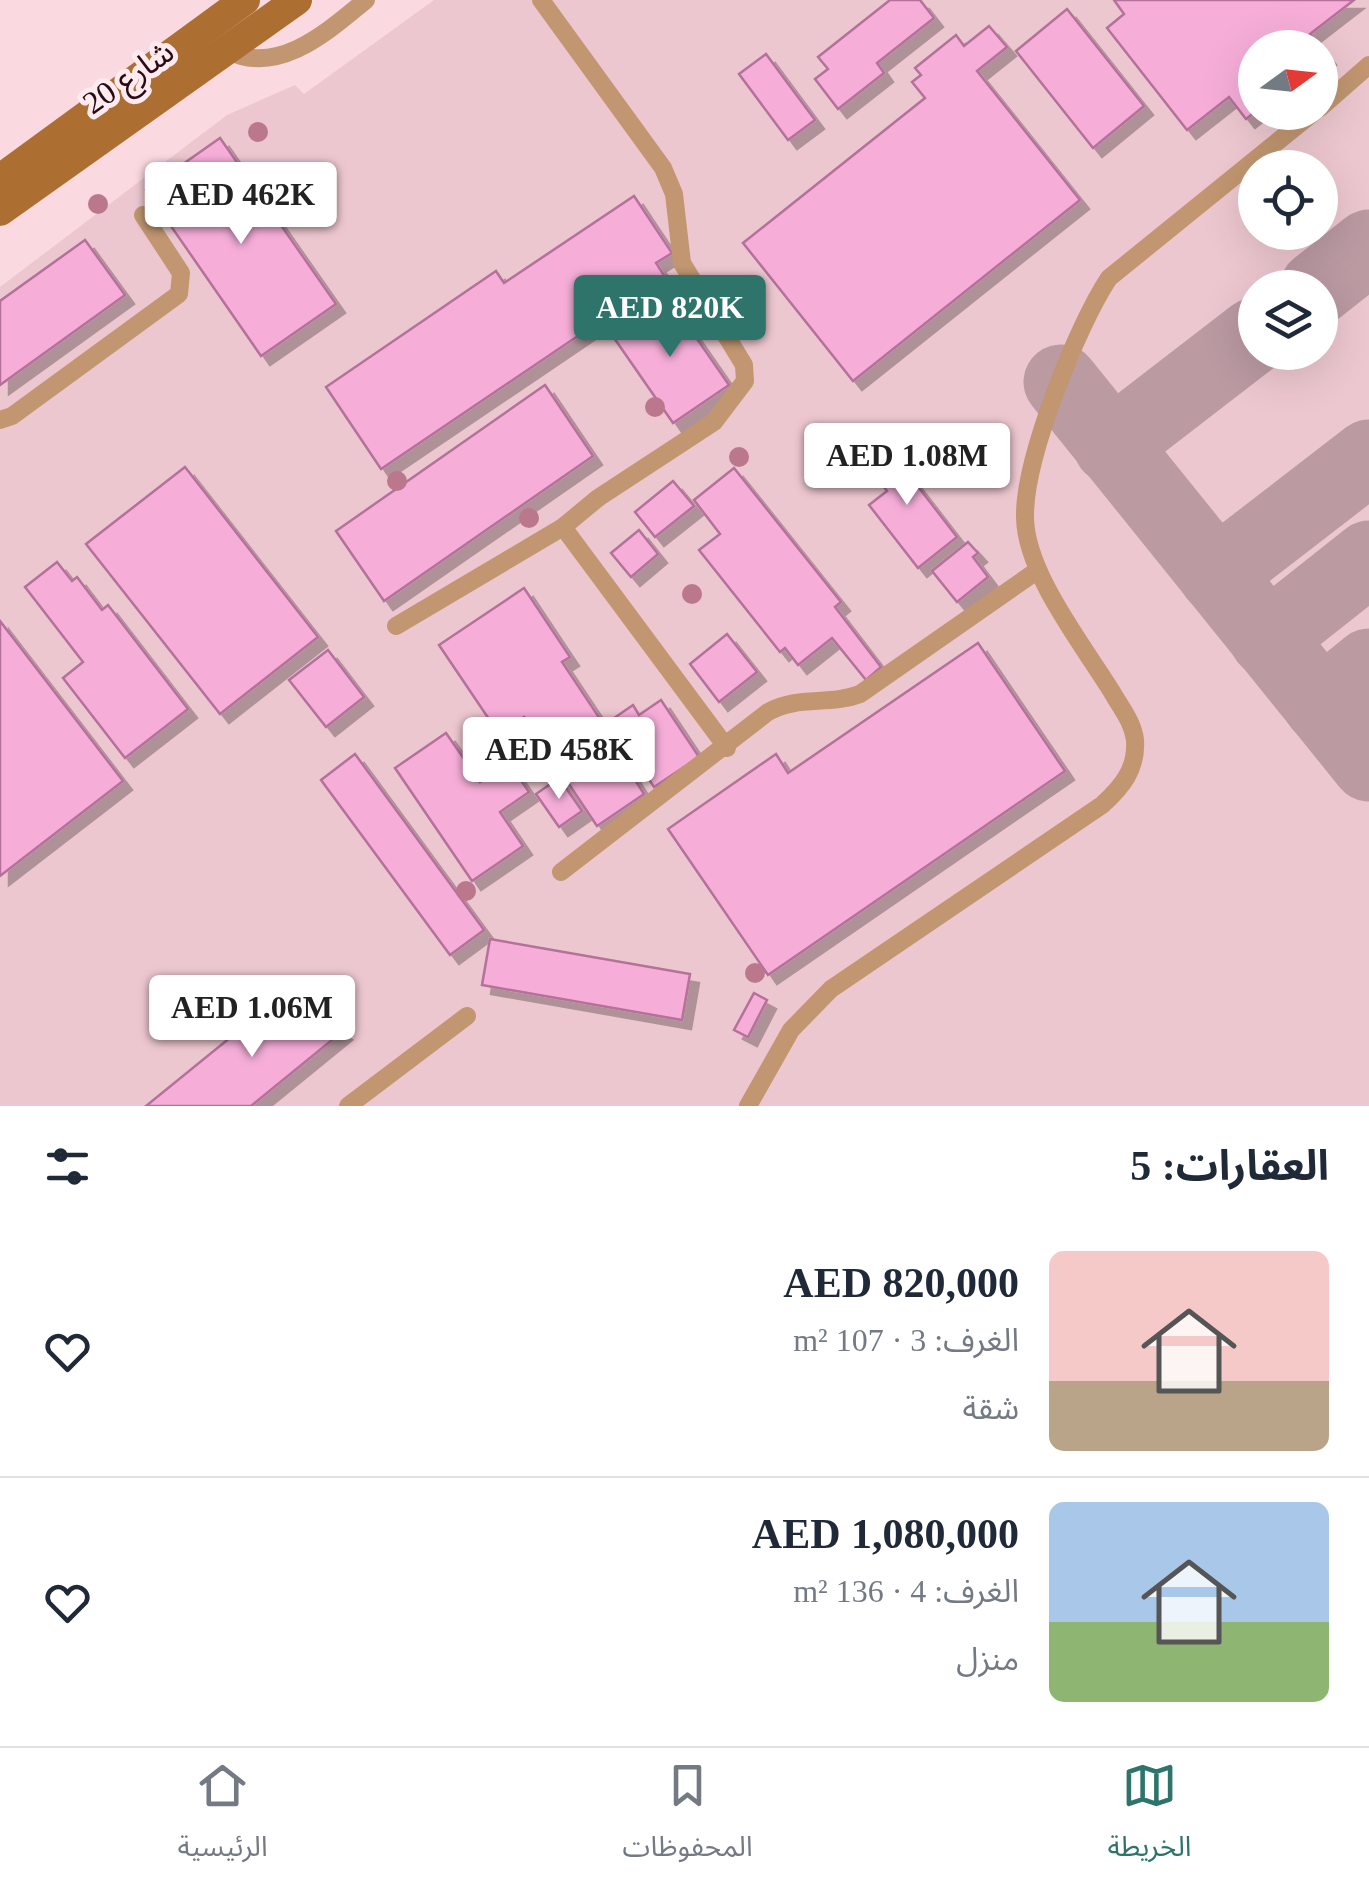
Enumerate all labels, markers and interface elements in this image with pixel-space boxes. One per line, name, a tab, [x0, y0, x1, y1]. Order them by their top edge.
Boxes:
north arrow	[1238, 30, 1338, 130]
map controls	[1238, 30, 1338, 370]
street label: شارع 20	[76, 33, 184, 126]
button: locate	[1238, 150, 1338, 250]
pin: AED 462K	[138, 162, 344, 247]
text: AED 462K	[167, 176, 315, 212]
button: layers	[1238, 270, 1338, 370]
pin: AED 820K	[567, 275, 773, 360]
text: AED 820K	[596, 289, 744, 325]
pin: AED 1.08M	[793, 423, 1021, 508]
text: AED 1.08M	[826, 437, 988, 473]
pin: AED 458K	[456, 717, 662, 802]
text: AED 458K	[485, 731, 633, 767]
pin: AED 1.06M	[138, 975, 366, 1060]
text: AED 1.06M	[171, 989, 333, 1025]
icon: filters	[40, 1139, 95, 1194]
text: العقارات: 5	[1130, 1143, 1329, 1189]
text: AED 820,000	[783, 1260, 1019, 1306]
icon: home	[1129, 1291, 1249, 1411]
text: الغرف: 3 · 107 m²	[793, 1322, 1019, 1358]
icon: heart	[40, 1324, 95, 1379]
text: شقة	[963, 1390, 1019, 1426]
text: AED 1,080,000	[752, 1511, 1019, 1557]
icon: home	[1129, 1542, 1249, 1662]
text: الغرف: 4 · 136 m²	[793, 1573, 1019, 1609]
icon: heart	[40, 1575, 95, 1630]
text: منزل	[956, 1641, 1019, 1677]
tab: الرئيسية	[178, 1758, 268, 1877]
tab: المحفوظات	[623, 1758, 753, 1877]
tab: الخريطة	[1108, 1758, 1191, 1877]

